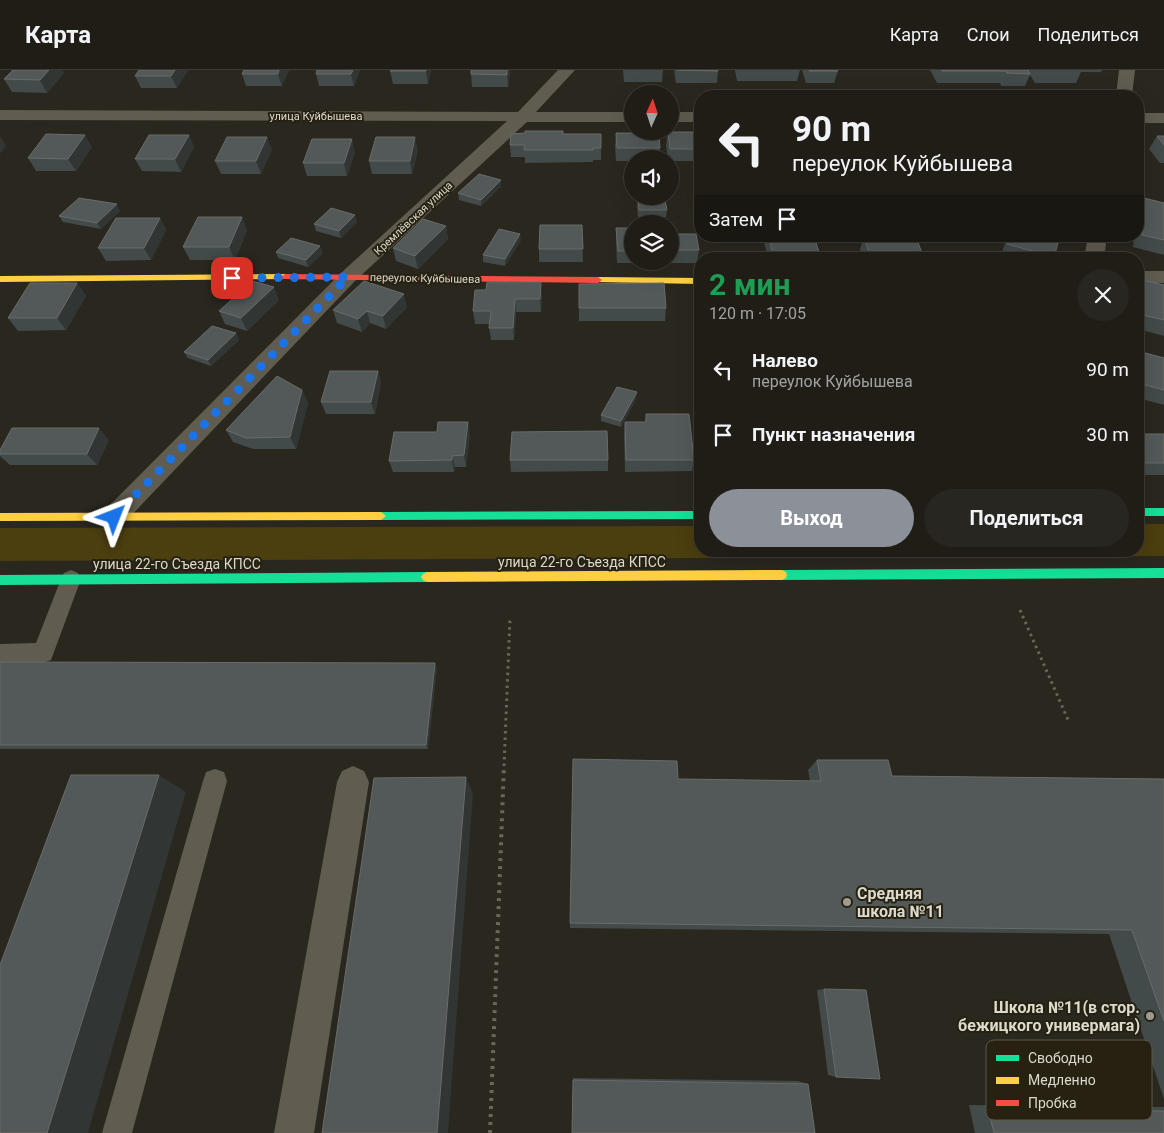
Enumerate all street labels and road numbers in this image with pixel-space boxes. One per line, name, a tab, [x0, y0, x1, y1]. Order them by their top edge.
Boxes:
street label: улица Куйбышева	[270, 110, 362, 123]
street label: Кремлёвская улица	[372, 179, 455, 258]
street label: переулок Куйбышева	[370, 271, 480, 286]
street label: улица 22-го Съезда КПСС	[498, 554, 666, 570]
street label: улица 22-го Съезда КПСС	[93, 556, 261, 572]

